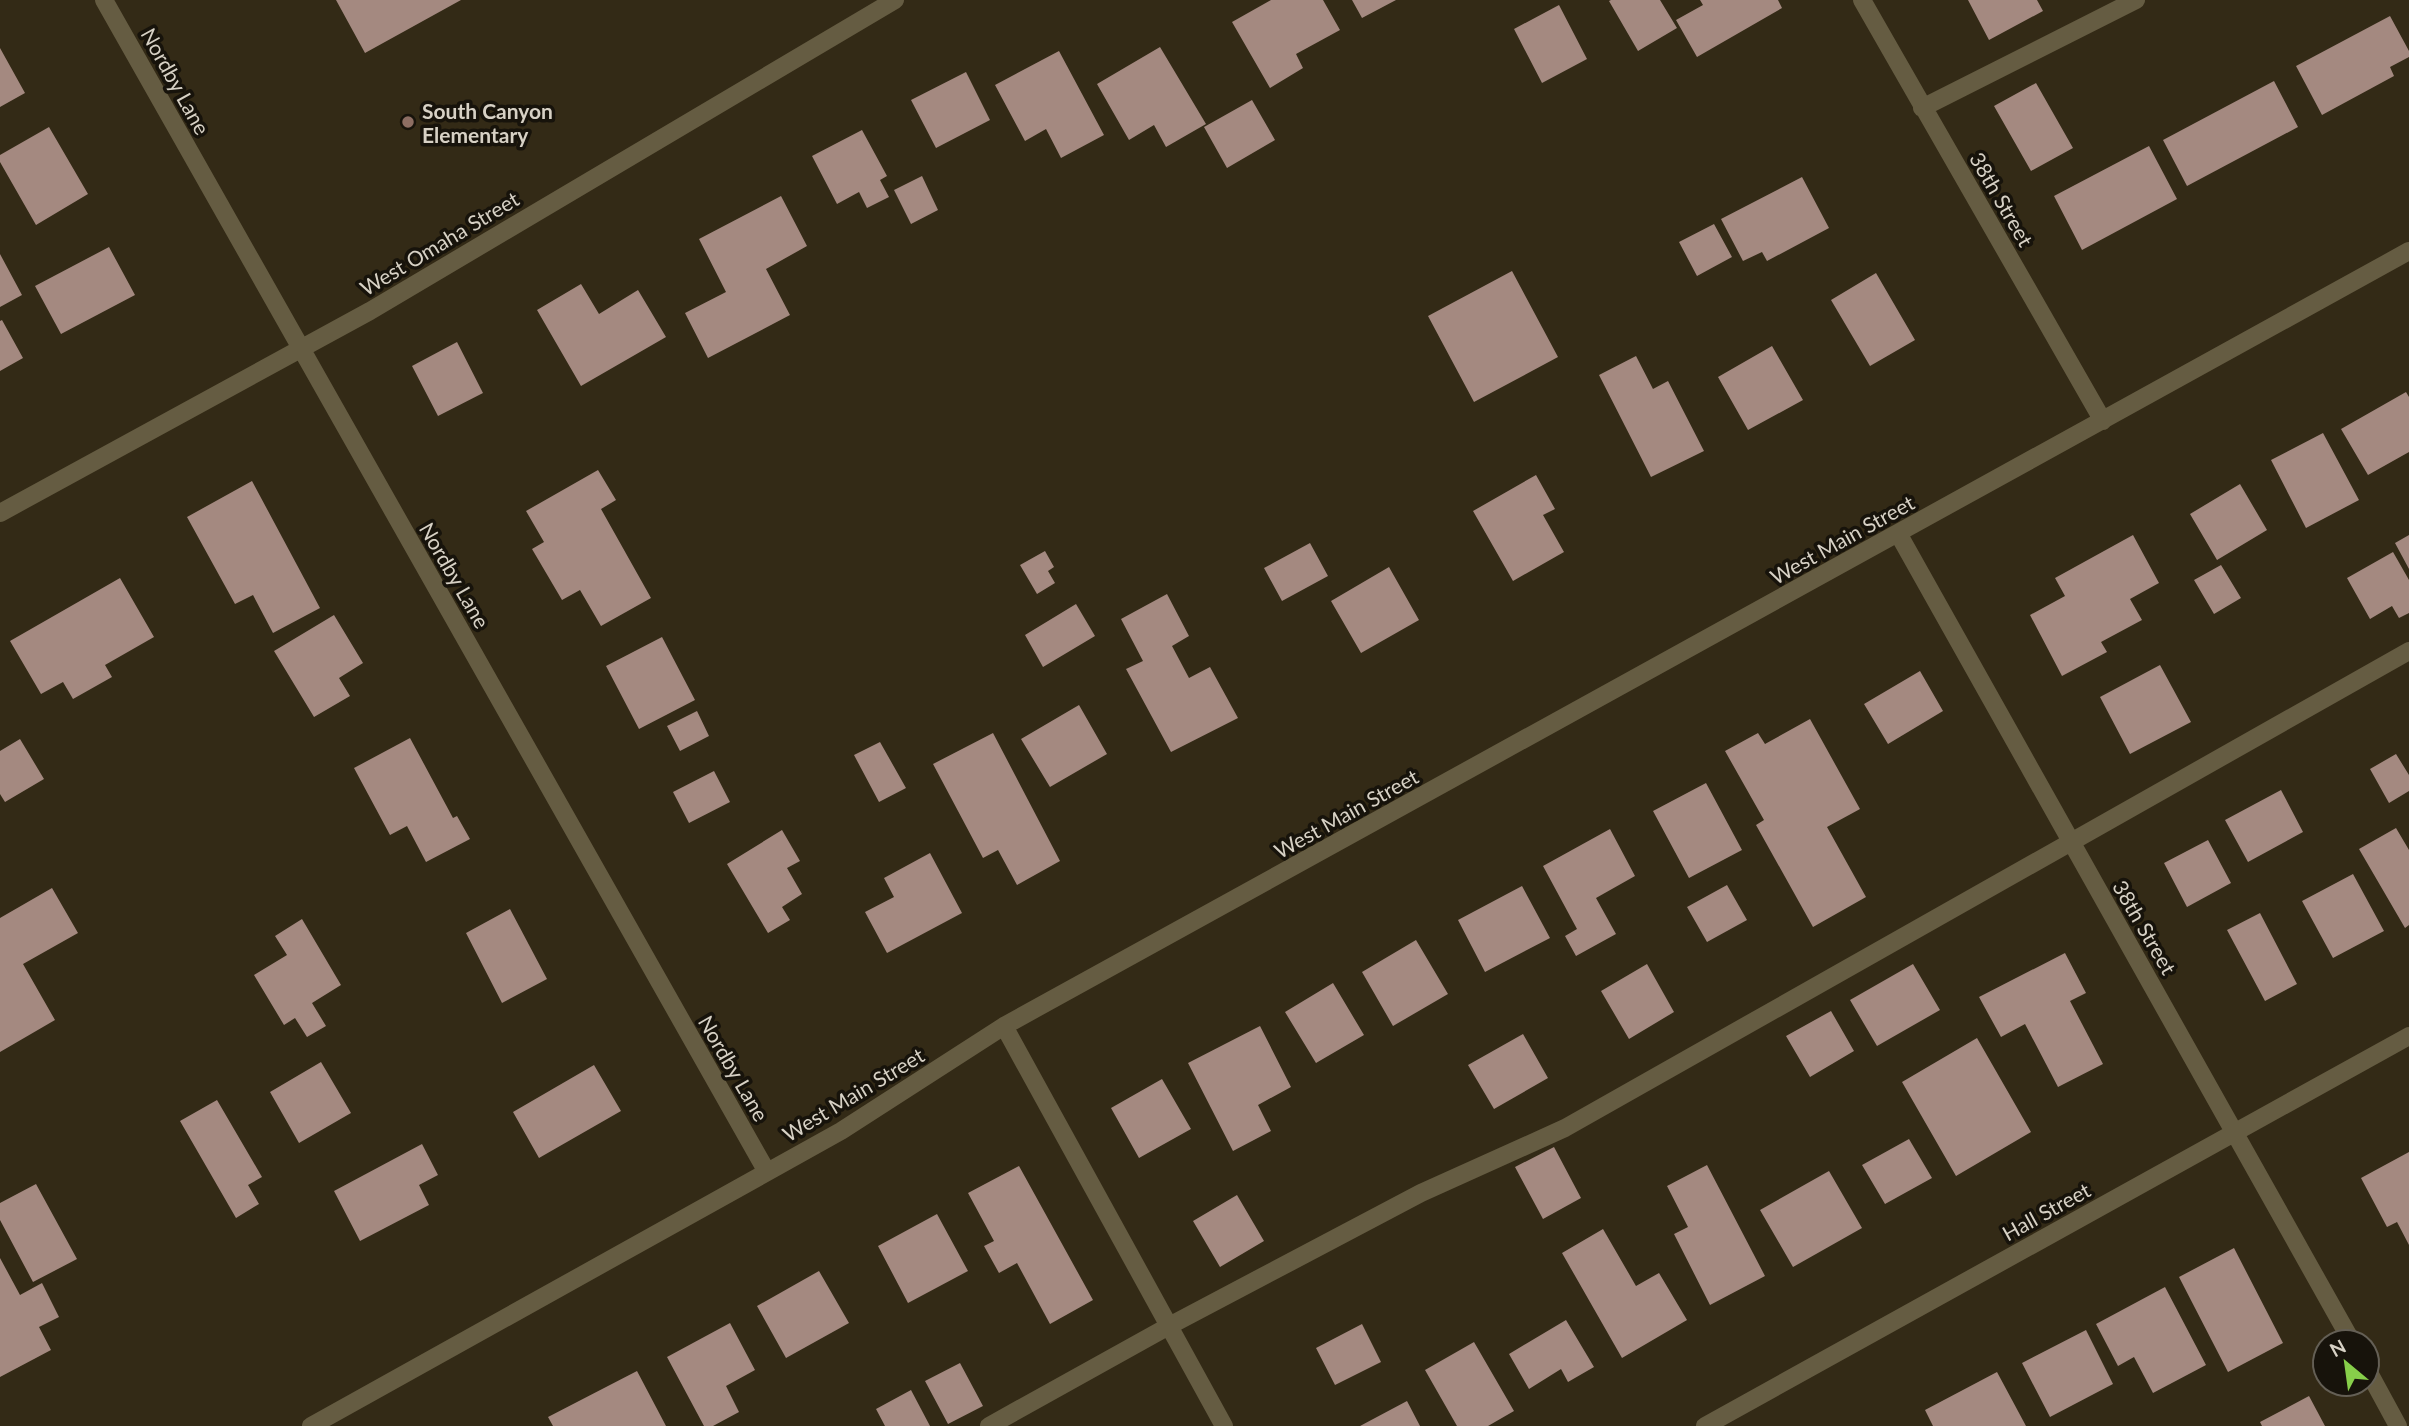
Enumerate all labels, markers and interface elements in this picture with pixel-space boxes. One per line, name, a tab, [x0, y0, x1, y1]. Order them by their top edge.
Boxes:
street label: Nordby Lane	[137, 23, 215, 139]
place label: South Canyon Elementary	[422, 98, 553, 147]
marker: South Canyon Elementary	[400, 114, 416, 130]
street label: 38th Street	[1965, 148, 2039, 251]
street label: West Omaha Street	[355, 185, 523, 300]
street label: West Main Street	[1766, 489, 1919, 589]
street label: Nordby Lane	[415, 518, 495, 632]
street label: West Main Street	[1270, 763, 1423, 863]
street label: 38th Street	[2108, 876, 2182, 979]
street label: Nordby Lane	[694, 1011, 774, 1125]
street label: West Main Street	[778, 1042, 929, 1146]
street label: Hall Street	[1998, 1176, 2095, 1245]
north arrow	[2311, 1328, 2381, 1398]
text: N	[2326, 1334, 2349, 1361]

